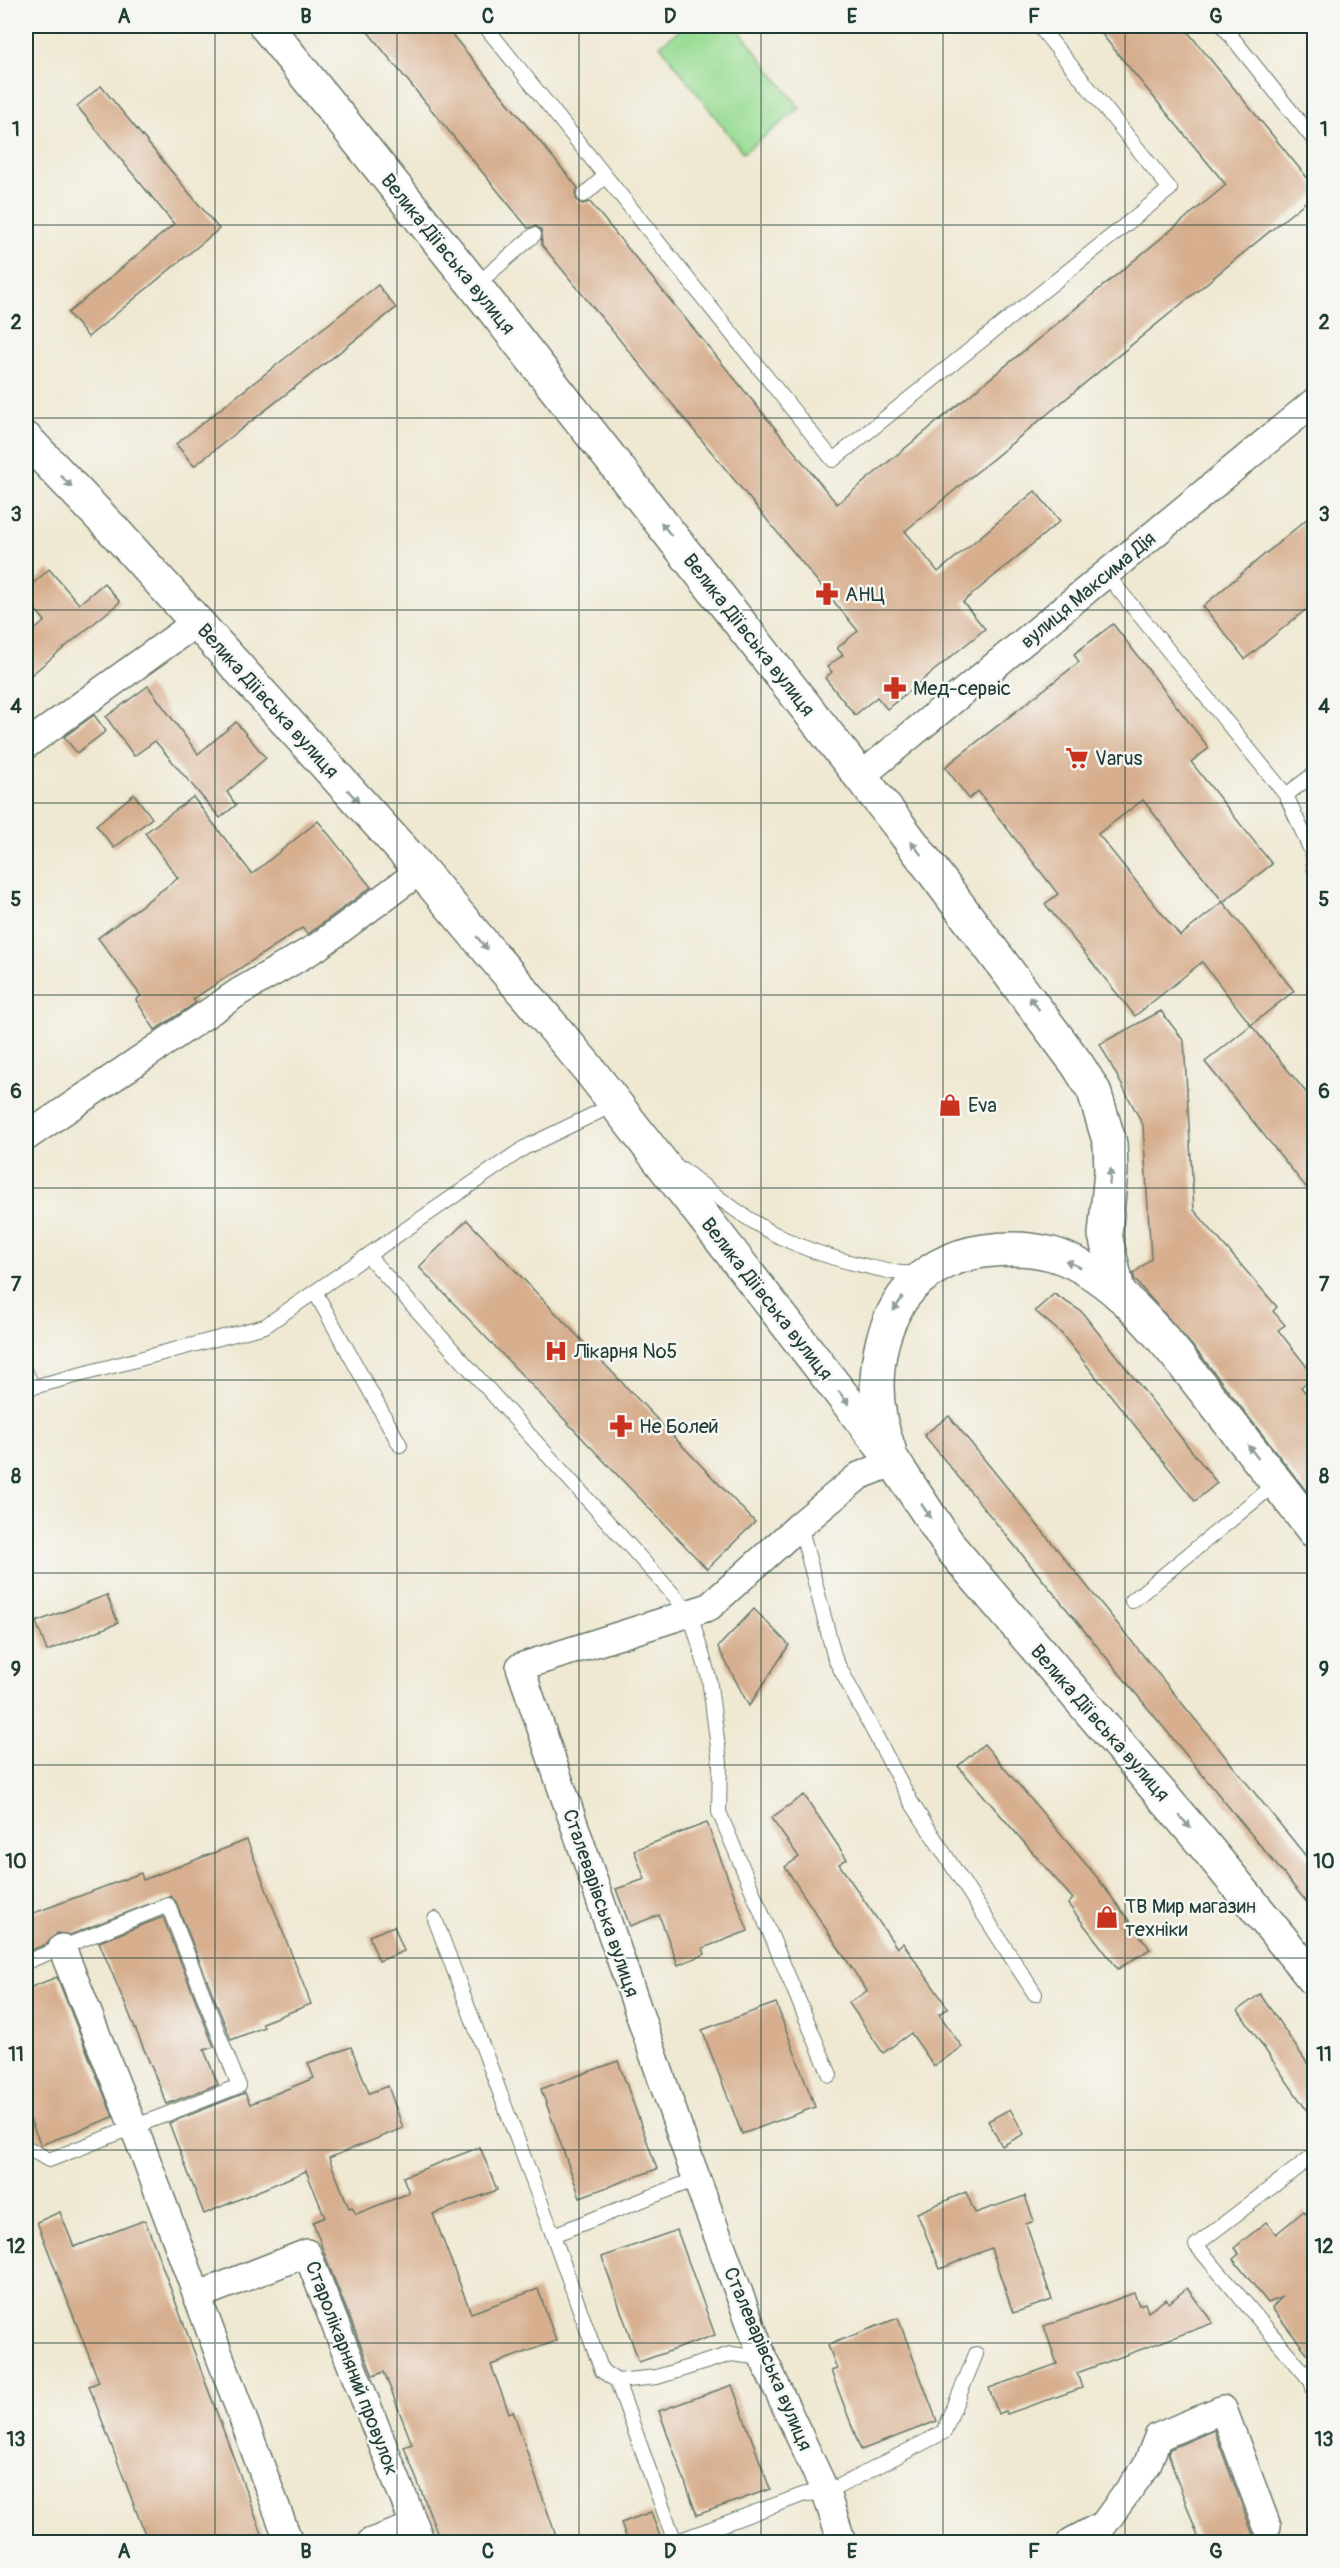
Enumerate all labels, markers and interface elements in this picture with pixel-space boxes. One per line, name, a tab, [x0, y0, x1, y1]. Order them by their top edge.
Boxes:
text: A	[118, 4, 131, 29]
text: B	[300, 4, 312, 29]
text: C	[482, 4, 494, 29]
text: D	[664, 4, 677, 29]
text: E	[847, 4, 858, 29]
text: F	[1028, 4, 1040, 29]
text: G	[1209, 4, 1223, 29]
text: 1	[12, 117, 20, 142]
text: 1	[1320, 117, 1328, 142]
street label: Велика Діївська вулиця	[375, 168, 521, 340]
text: 2	[10, 310, 22, 335]
text: 2	[1318, 310, 1330, 335]
one-way arrow	[59, 474, 73, 489]
text: 3	[10, 502, 22, 527]
text: 3	[1318, 502, 1330, 527]
one-way arrow	[659, 521, 672, 537]
street label: вулиця Максима Дія	[1015, 526, 1161, 654]
street label: Велика Діївська вулиця	[678, 549, 820, 721]
pharmacy icon: АНЦ	[814, 581, 840, 607]
place label: АНЦ	[845, 582, 885, 607]
street label: Велика Діївська вулиця	[192, 618, 344, 784]
pharmacy icon: Мед-сервіс	[882, 675, 908, 701]
place label: Мед-сервіс	[913, 676, 1011, 701]
text: 4	[10, 694, 22, 719]
text: 4	[1318, 694, 1330, 719]
supermarket icon: Varus	[1064, 745, 1090, 771]
place label: Varus	[1095, 746, 1142, 771]
one-way arrow	[346, 788, 359, 803]
one-way arrow	[910, 840, 922, 856]
text: 5	[11, 887, 22, 912]
text: 5	[1319, 887, 1330, 912]
one-way arrow	[475, 935, 488, 951]
one-way arrow	[1028, 996, 1040, 1011]
text: 6	[10, 1079, 22, 1104]
text: 6	[1318, 1079, 1330, 1104]
shop icon: Eva	[937, 1092, 963, 1118]
place label: Eva	[968, 1093, 997, 1118]
one-way arrow	[1105, 1167, 1115, 1186]
street label: Велика Діївська вулиця	[696, 1213, 838, 1385]
one-way arrow	[1065, 1259, 1082, 1268]
text: 7	[11, 1272, 22, 1297]
text: 7	[1319, 1272, 1330, 1297]
one-way arrow	[893, 1296, 904, 1313]
hospital icon: Лікарня №5	[543, 1338, 569, 1364]
place label: Лікарня №5	[573, 1339, 677, 1364]
one-way arrow	[837, 1390, 849, 1405]
pharmacy icon: Не Болей	[608, 1413, 634, 1439]
place label: Не Болей	[639, 1414, 719, 1439]
one-way arrow	[1246, 1444, 1259, 1460]
text: 8	[11, 1464, 21, 1489]
text: 8	[1319, 1464, 1329, 1489]
one-way arrow	[920, 1503, 931, 1519]
street label: Велика Діївська вулиця	[1025, 1639, 1175, 1807]
text: 9	[11, 1657, 21, 1682]
text: 9	[1319, 1657, 1329, 1682]
street label: Сталеварівська вулиця	[557, 1806, 645, 2000]
one-way arrow	[1178, 1814, 1191, 1829]
text: 10	[5, 1849, 27, 1874]
text: 10	[1313, 1849, 1335, 1874]
place label: ТВ Мир магазин техніки	[1125, 1894, 1256, 1942]
shop icon: ТВ Мир магазин техніки	[1094, 1904, 1120, 1930]
text: 11	[8, 2042, 24, 2067]
text: 11	[1316, 2042, 1332, 2067]
text: 12	[7, 2234, 26, 2259]
text: 12	[1315, 2234, 1334, 2259]
street label: Старолікарняний провулок	[300, 2257, 404, 2479]
street label: Сталеварівська вулиця	[718, 2263, 818, 2455]
text: 13	[7, 2427, 25, 2452]
text: 13	[1315, 2427, 1333, 2452]
text: A	[118, 2539, 131, 2564]
text: B	[300, 2539, 312, 2564]
text: C	[482, 2539, 494, 2564]
text: D	[664, 2539, 677, 2564]
text: E	[847, 2539, 858, 2564]
text: F	[1028, 2539, 1040, 2564]
text: G	[1209, 2539, 1223, 2564]

